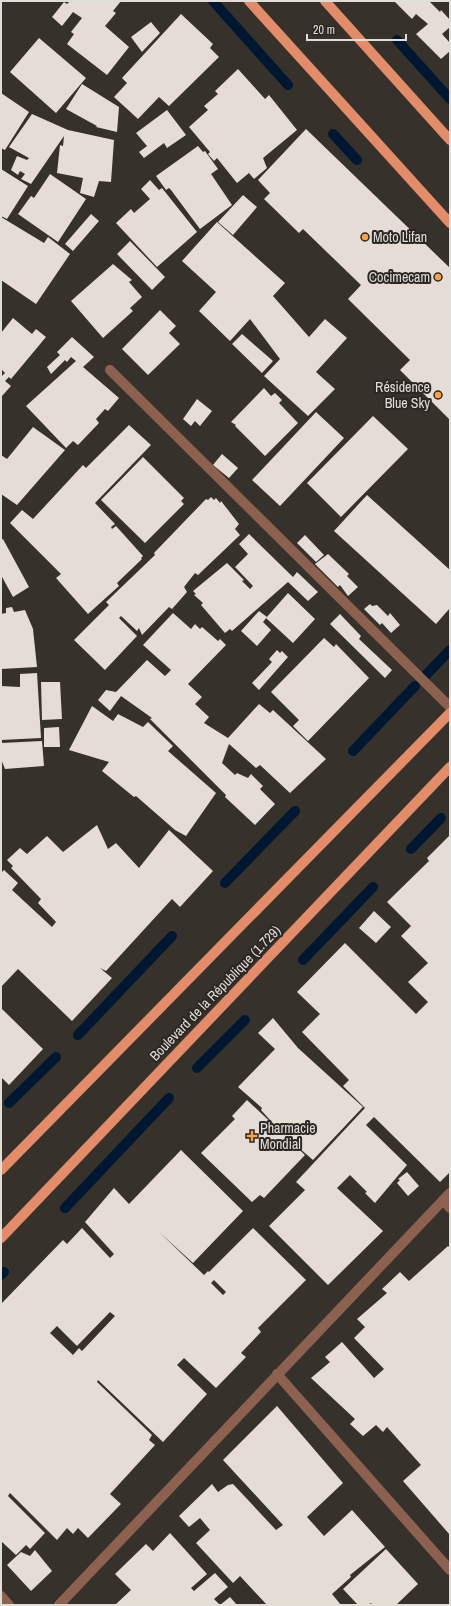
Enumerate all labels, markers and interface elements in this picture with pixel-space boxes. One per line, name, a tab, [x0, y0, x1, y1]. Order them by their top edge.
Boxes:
scale bar	[307, 16, 406, 42]
text: 20 m	[313, 22, 335, 38]
place label: Moto Lifan	[373, 228, 427, 246]
marker: Moto Lifan	[360, 232, 370, 242]
place label: Cocimecam	[369, 268, 430, 286]
marker: Cocimecam	[433, 272, 443, 282]
place label: Résidence Blue Sky	[375, 378, 430, 412]
marker: Résidence Blue Sky	[433, 390, 443, 400]
street label: Boulevard de la République (1.729)	[146, 921, 285, 1064]
place label: Pharmacie Mondial	[260, 1119, 316, 1153]
marker: Pharmacie Mondial	[247, 1131, 257, 1141]

